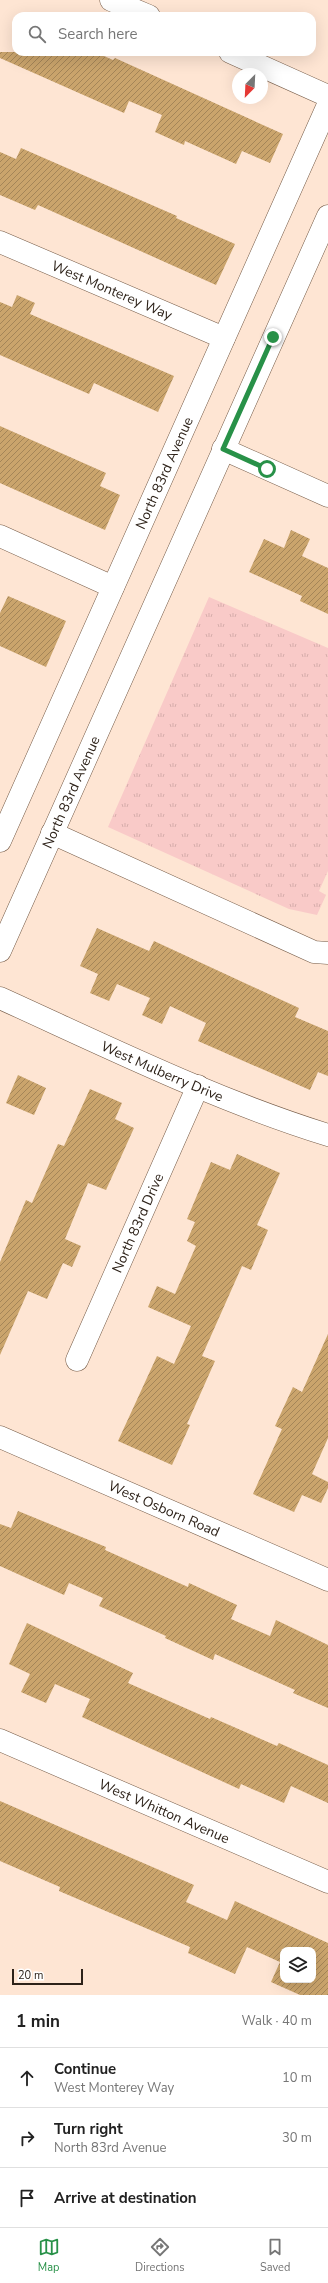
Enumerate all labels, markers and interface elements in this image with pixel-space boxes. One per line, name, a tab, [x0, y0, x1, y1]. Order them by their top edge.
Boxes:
search box	[12, 12, 316, 56]
icon: search	[26, 23, 48, 45]
text: Search here	[58, 24, 138, 44]
north arrow	[232, 68, 268, 104]
street label: West Monterey Way	[49, 256, 176, 325]
route end	[264, 328, 282, 346]
street label: North 83rd Avenue	[131, 414, 198, 532]
route start	[258, 460, 276, 478]
street label: North 83rd Avenue	[38, 733, 105, 852]
street label: West Mulberry Drive	[98, 1037, 226, 1106]
street label: North 83rd Drive	[108, 1170, 168, 1276]
street label: West Osborn Road	[105, 1476, 223, 1542]
street label: West Whitton Avenue	[96, 1775, 232, 1848]
map controls	[280, 1947, 316, 1983]
button: layers	[280, 1947, 316, 1983]
scale bar	[12, 1967, 83, 1986]
text: 20 m	[18, 1968, 43, 1983]
text: 1 min	[16, 2010, 60, 2033]
text: Walk · 40 m	[241, 2012, 312, 2030]
text: Continue	[54, 2059, 116, 2079]
icon: ahead	[16, 2067, 38, 2089]
text: 10 m	[282, 2069, 312, 2087]
text: West Monterey Way	[54, 2079, 174, 2097]
text: Turn right	[54, 2119, 123, 2139]
icon: right	[16, 2127, 38, 2149]
text: 30 m	[282, 2129, 312, 2147]
text: North 83rd Avenue	[54, 2139, 166, 2157]
icon: arrive	[16, 2187, 38, 2209]
text: Arrive at destination	[54, 2188, 197, 2208]
tab: Map	[38, 2236, 60, 2275]
tab: Directions	[135, 2236, 185, 2275]
tab: Saved	[260, 2236, 290, 2275]

